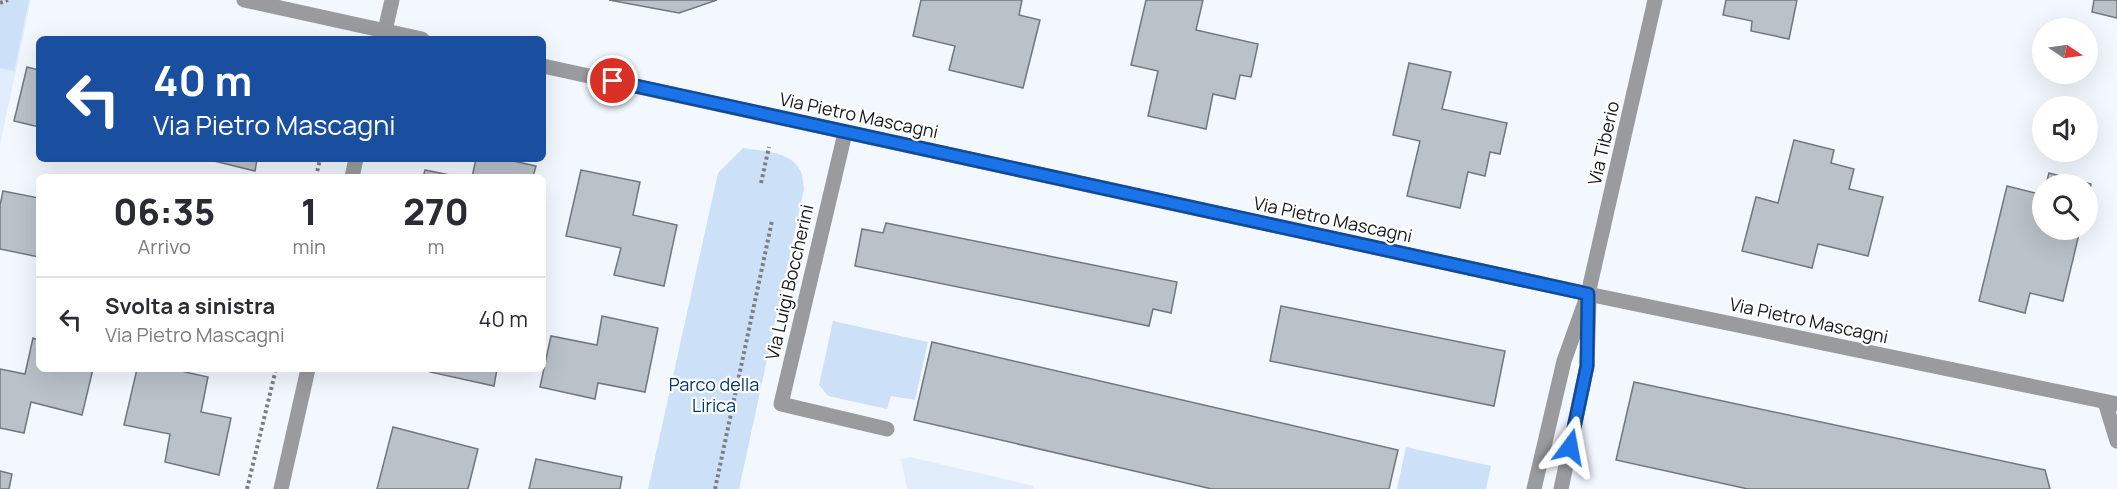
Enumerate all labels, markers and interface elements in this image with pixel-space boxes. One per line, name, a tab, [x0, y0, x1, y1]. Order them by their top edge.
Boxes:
north arrow	[2032, 18, 2098, 84]
map controls	[2032, 18, 2098, 240]
text: 40 m	[153, 51, 252, 109]
pin	[587, 55, 638, 106]
icon: left	[54, 60, 132, 138]
icon: arrive	[596, 64, 629, 97]
street label: Via Pietro Mascagni	[777, 86, 941, 144]
button: sound	[2032, 96, 2098, 162]
street label: Via Tiberio	[1582, 99, 1624, 187]
text: Via Pietro Mascagni	[153, 106, 396, 143]
button: search	[2032, 174, 2098, 240]
text: 06:35	[113, 187, 215, 236]
text: 1	[301, 187, 317, 236]
text: 270	[403, 187, 469, 236]
street label: Via Pietro Mascagni	[1251, 190, 1415, 248]
street label: Via Luigi Boccherini	[759, 202, 819, 362]
text: Arrivo	[138, 233, 191, 260]
text: min	[292, 233, 326, 260]
text: m	[427, 233, 444, 260]
text: Svolta a sinistra	[105, 291, 275, 321]
street label: Via Pietro Mascagni	[1727, 291, 1891, 349]
icon: left	[54, 303, 87, 336]
text: 40 m	[479, 304, 528, 334]
text: Via Pietro Mascagni	[105, 321, 285, 348]
park label: Parco della Lirica	[669, 372, 759, 417]
position arrow	[1538, 415, 1602, 479]

